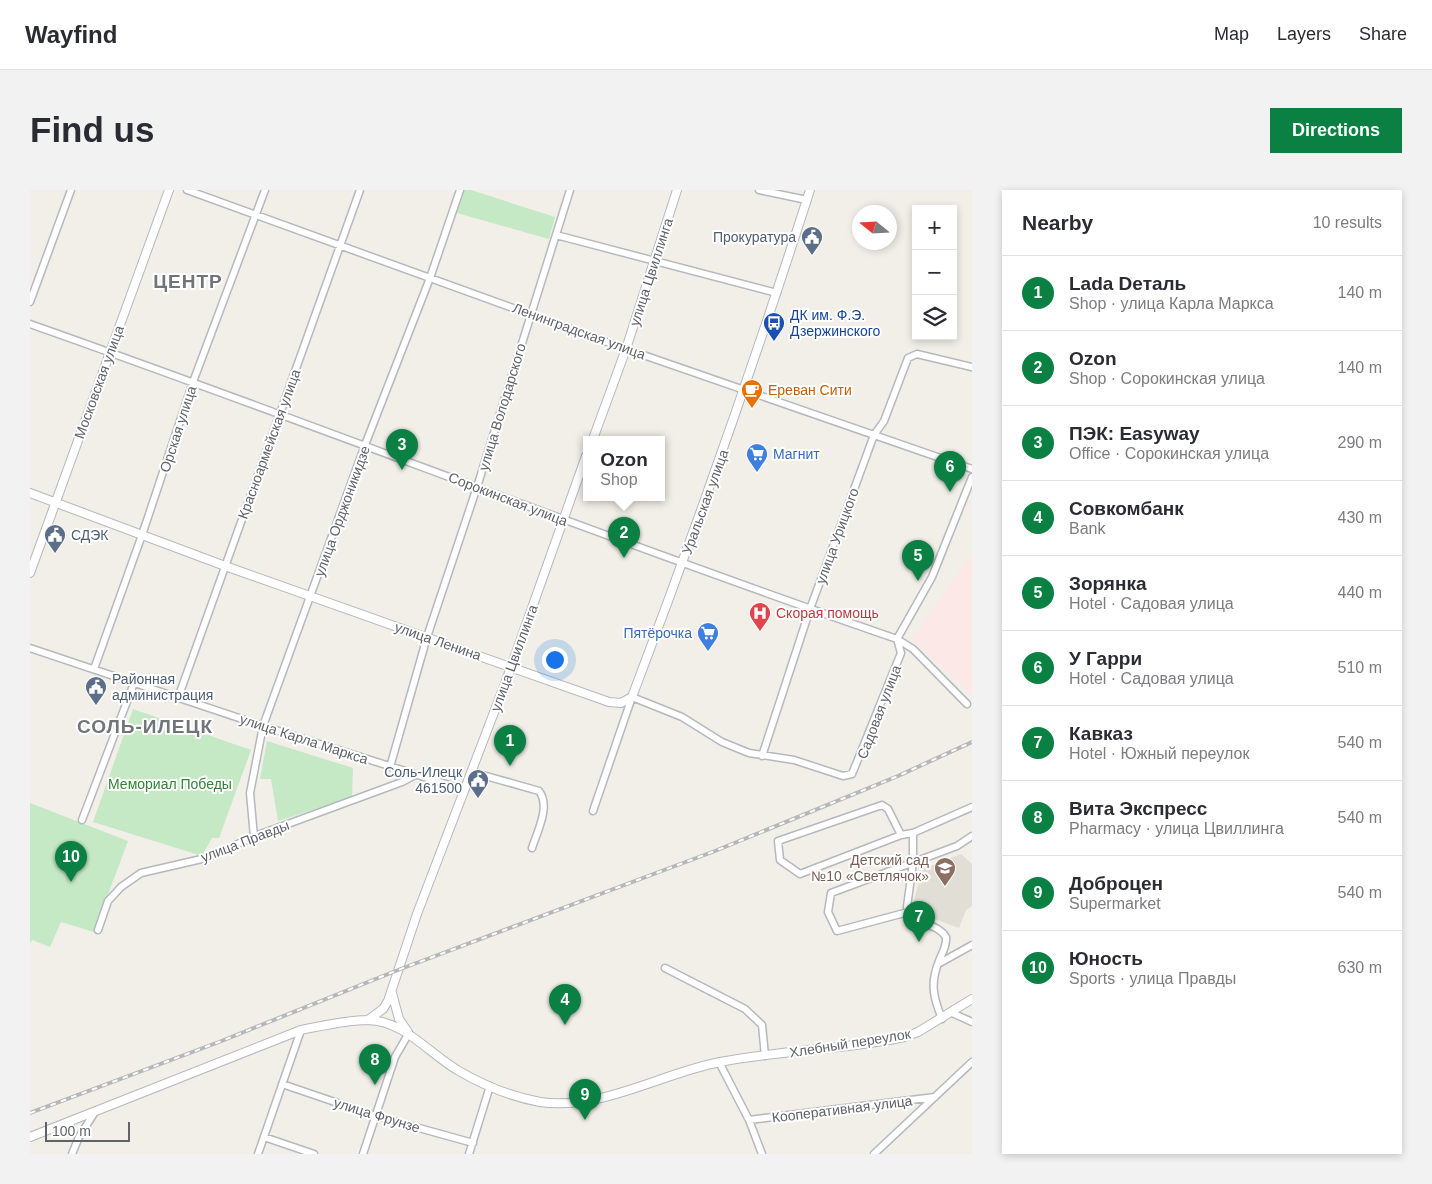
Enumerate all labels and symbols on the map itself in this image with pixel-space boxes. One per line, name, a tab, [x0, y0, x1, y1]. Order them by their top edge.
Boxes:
north arrow	[852, 205, 897, 250]
street label: улица Цвиллинга	[626, 216, 676, 328]
public building icon: Прокуратура	[800, 225, 824, 256]
place label: Прокуратура	[713, 229, 796, 245]
district label: ЦЕНТР	[153, 271, 223, 292]
street label: Ленинградская улица	[510, 299, 648, 363]
place label: ДК им. Ф.Э. Дзержинского	[790, 307, 881, 339]
bus stop icon: ДК им. Ф.Э. Дзержинского	[762, 311, 786, 342]
street label: Московская улица	[71, 323, 127, 441]
street label: улица Володарского	[475, 341, 529, 473]
street label: Красноармейская улица	[234, 367, 304, 521]
cafe icon: Ереван Сити	[740, 378, 764, 409]
place label: Ереван Сити	[768, 382, 852, 398]
street label: Орская улица	[157, 384, 200, 474]
pin: 3	[386, 429, 418, 470]
supermarket icon: Магнит	[745, 442, 769, 473]
street label: улица Орджоникидзе	[311, 443, 373, 578]
place label: Магнит	[773, 446, 820, 462]
street label: Уральская улица	[679, 447, 731, 557]
pin: 6	[934, 451, 966, 492]
street label: Сорокинская улица	[446, 469, 570, 529]
street label: улица Урицкого	[812, 486, 862, 586]
pin: 2	[608, 517, 640, 558]
public building icon: СДЭК	[43, 523, 67, 554]
place label: СДЭК	[71, 527, 109, 543]
pin: 5	[902, 540, 934, 581]
hospital icon: Скорая помощь	[748, 601, 772, 632]
street label: улица Цвиллинга	[487, 602, 541, 714]
place label: Скорая помощь	[776, 605, 879, 621]
street label: улица Ленина	[393, 619, 484, 663]
supermarket icon: Пятёрочка	[696, 621, 720, 652]
place label: Пятёрочка	[623, 625, 692, 641]
your location	[542, 647, 568, 673]
street label: Садовая улица	[854, 663, 904, 761]
place label: Районная администрация	[112, 671, 213, 703]
public building icon: Районная администрация	[84, 675, 108, 706]
street label: улица Карла Маркса	[238, 711, 370, 767]
district label: СОЛЬ-ИЛЕЦК	[77, 716, 213, 737]
pin: 1	[494, 725, 526, 766]
place label: Соль-Илецк 461500	[384, 764, 463, 796]
public building icon: Соль-Илецк 461500	[466, 768, 490, 799]
park label: Мемориал Победы	[108, 776, 232, 792]
street label: улица Правды	[198, 817, 292, 865]
pin: 10	[55, 841, 87, 882]
place label: Детский сад №10 «Светлячок»	[811, 852, 929, 884]
school or university icon: Детский сад №10 «Светлячок»	[933, 856, 957, 887]
pin: 7	[903, 901, 935, 942]
pin: 4	[549, 984, 581, 1025]
street label: Хлебный переулок	[788, 1025, 913, 1060]
pin: 8	[359, 1044, 391, 1085]
pin: 9	[569, 1079, 601, 1120]
street label: Кооперативная улица	[771, 1092, 913, 1126]
street label: улица Фрунзе	[332, 1094, 422, 1136]
scale bar	[45, 1119, 130, 1142]

